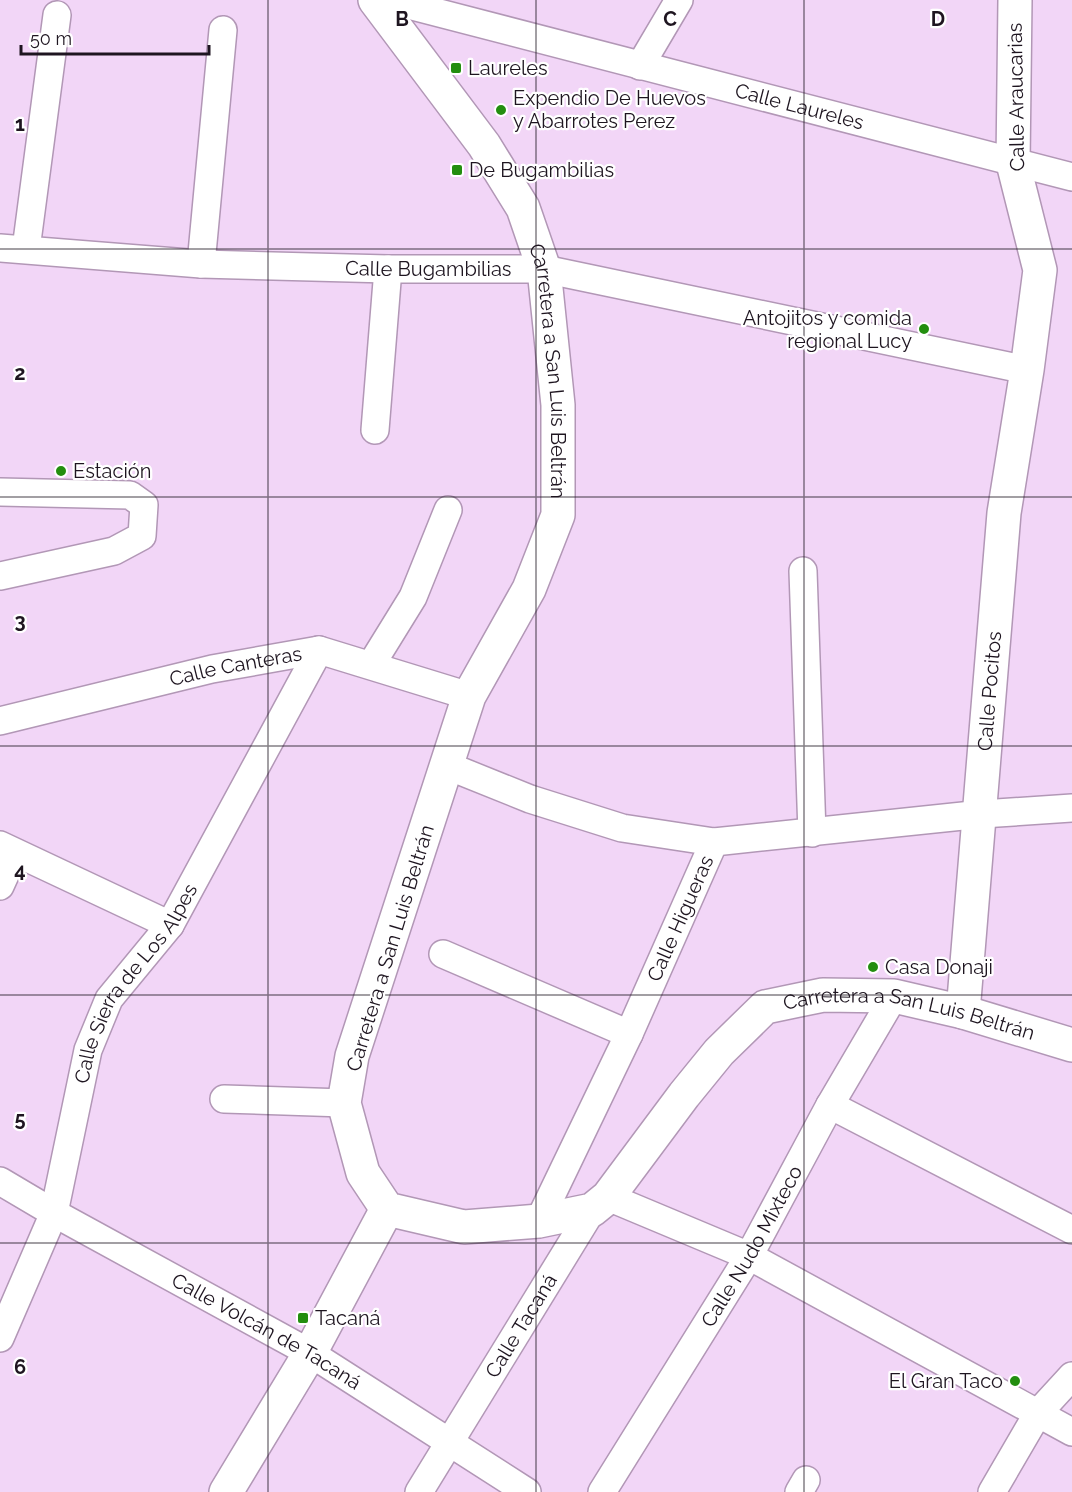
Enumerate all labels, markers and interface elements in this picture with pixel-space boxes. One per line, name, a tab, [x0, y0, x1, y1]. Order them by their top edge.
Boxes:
text: B	[395, 7, 409, 31]
text: C	[663, 7, 677, 31]
text: D	[931, 7, 945, 31]
scale bar	[21, 18, 208, 56]
street label: Calle Araucarias	[1003, 22, 1029, 172]
text: 50 m	[30, 28, 72, 49]
place label: Laureles	[468, 56, 548, 80]
marker: Laureles	[449, 61, 463, 75]
street label: Calle Laureles	[732, 78, 866, 135]
place label: Expendio De Huevos y Abarrotes Perez	[513, 86, 706, 133]
marker: Expendio De Huevos y Abarrotes Perez	[494, 103, 508, 117]
text: 1	[15, 112, 25, 136]
place label: De Bugambilias	[469, 158, 614, 182]
marker: De Bugambilias	[450, 163, 464, 177]
street label: Carretera a San Luis Beltrán	[524, 240, 570, 499]
street label: Calle Bugambilias	[345, 256, 512, 281]
place label: Antojitos y comida regional Lucy	[743, 306, 912, 353]
marker: Antojitos y comida regional Lucy	[917, 322, 931, 336]
text: 2	[14, 361, 26, 385]
place label: Estación	[73, 459, 151, 483]
marker: Estación	[54, 464, 68, 478]
text: 3	[14, 609, 26, 633]
street label: Calle Pocitos	[972, 630, 1006, 752]
street label: Calle Canteras	[167, 641, 304, 691]
street label: Carretera a San Luis Beltrán	[341, 822, 439, 1074]
street label: Calle Higueras	[642, 852, 719, 985]
text: 4	[14, 858, 26, 882]
street label: Calle Sierra de Los Alpes	[69, 879, 202, 1086]
place label: Casa Donaji	[885, 955, 993, 979]
marker: Casa Donaji	[866, 960, 880, 974]
street label: Carretera a San Luis Beltrán	[781, 983, 1038, 1045]
text: 5	[14, 1107, 26, 1131]
street label: Calle Nudo Mixteco	[696, 1161, 807, 1331]
street label: Calle Volcán de Tacaná	[168, 1268, 366, 1395]
street label: Calle Tacaná	[480, 1270, 562, 1382]
place label: Tacaná	[315, 1306, 380, 1330]
marker: Tacaná	[296, 1311, 310, 1325]
text: 6	[14, 1355, 26, 1379]
place label: El Gran Taco	[889, 1369, 1003, 1393]
marker: El Gran Taco	[1008, 1374, 1022, 1388]

